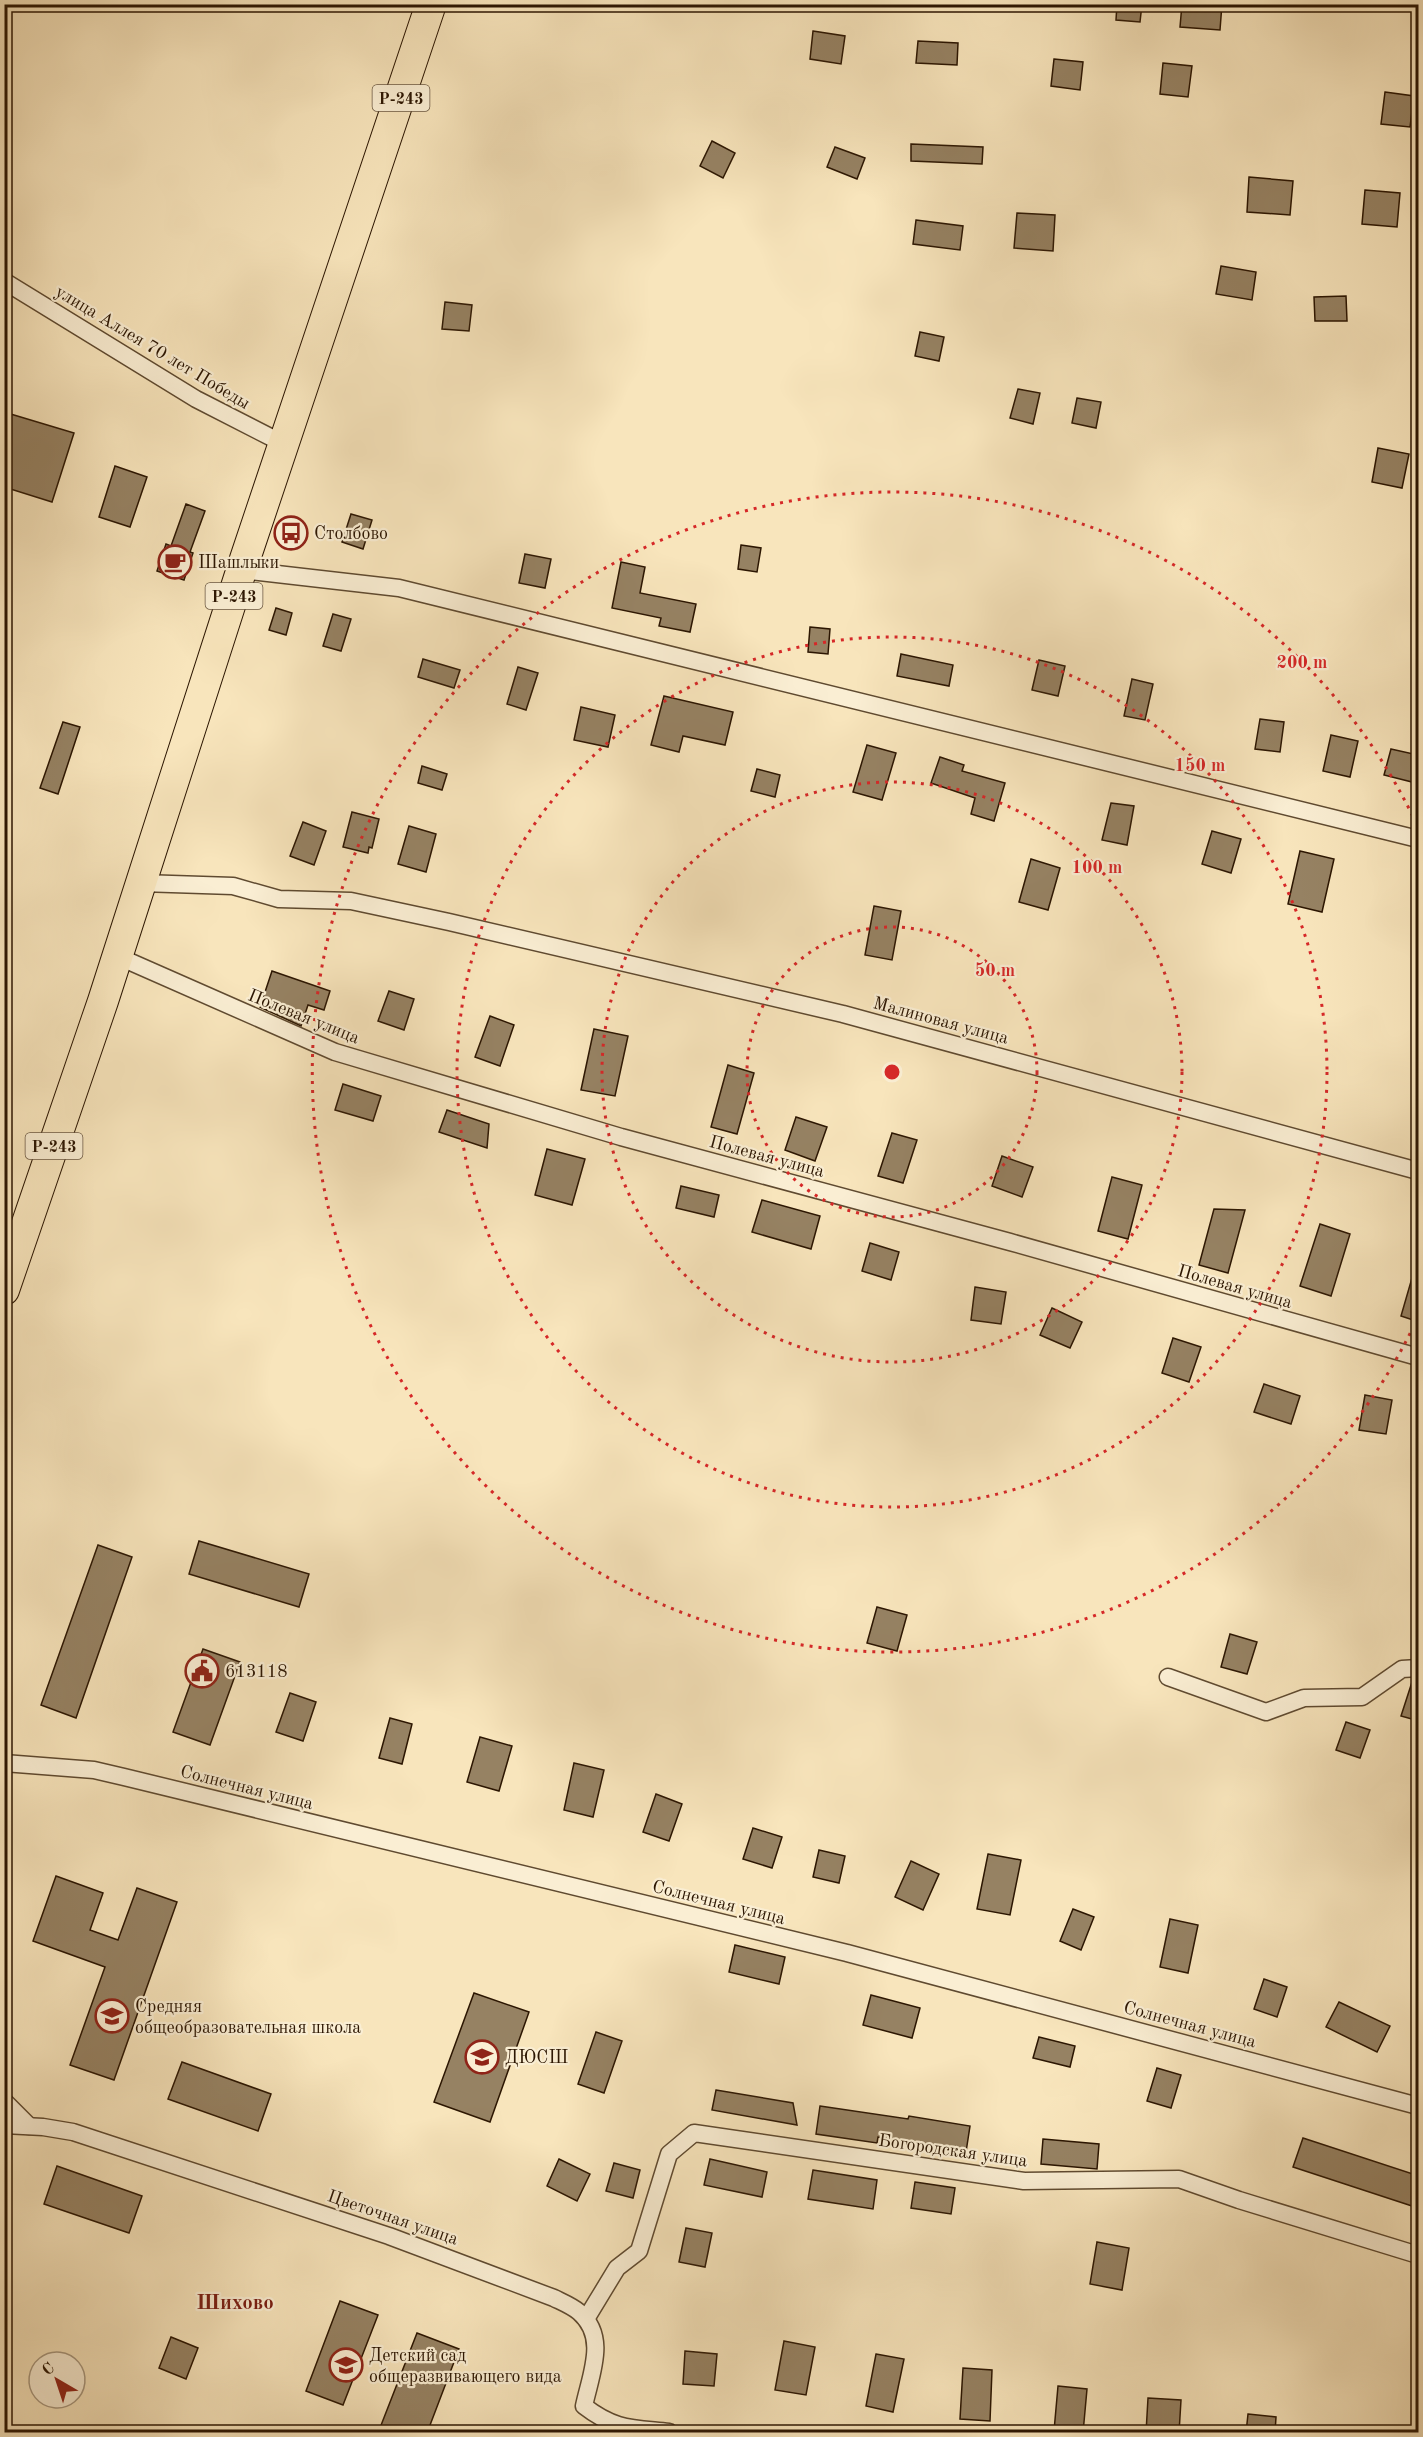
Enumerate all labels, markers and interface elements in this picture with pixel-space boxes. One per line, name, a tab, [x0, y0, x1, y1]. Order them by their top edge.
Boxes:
road number: Р-243	[372, 85, 430, 111]
street label: улица Аллея 70 лет Победы	[52, 283, 253, 413]
bus stop icon: Столбово	[273, 515, 309, 551]
place label: Столбово	[314, 525, 388, 543]
cafe icon: Шашлыки	[157, 544, 193, 580]
place label: Шашлыки	[198, 554, 279, 572]
road number: Р-243	[206, 583, 262, 609]
text: 200 m	[1277, 654, 1327, 672]
text: 150 m	[1175, 757, 1225, 775]
text: 100 m	[1072, 859, 1122, 877]
text: 50 m	[975, 962, 1015, 980]
street label: Полевая улица	[245, 986, 362, 1047]
street label: Малиновая улица	[871, 994, 1011, 1048]
centre of rings	[882, 1062, 902, 1082]
road number: Р-243	[26, 1133, 82, 1159]
street label: Полевая улица	[707, 1133, 826, 1181]
street label: Полевая улица	[1175, 1262, 1294, 1312]
public building icon: 613118	[184, 1653, 220, 1689]
place label: 613118	[225, 1663, 288, 1681]
street label: Солнечная улица	[178, 1763, 315, 1813]
street label: Солнечная улица	[650, 1878, 787, 1928]
school or university icon: Средняя общеобразовательная школа	[94, 1998, 130, 2034]
place label: Средняя общеобразовательная школа	[135, 1998, 361, 2037]
street label: Солнечная улица	[1122, 1999, 1258, 2051]
school or university icon: ДЮСШ	[464, 2039, 500, 2075]
place label: ДЮСШ	[505, 2049, 568, 2067]
street label: Богородская улица	[877, 2132, 1029, 2170]
street label: Цветочная улица	[325, 2187, 460, 2249]
district label: Шихово	[196, 2293, 274, 2314]
school or university icon: Детский сад общеразвивающего вида	[328, 2347, 364, 2383]
place label: Детский сад общеразвивающего вида	[369, 2347, 562, 2386]
north arrow	[27, 2350, 87, 2410]
text: С	[40, 2360, 58, 2379]

